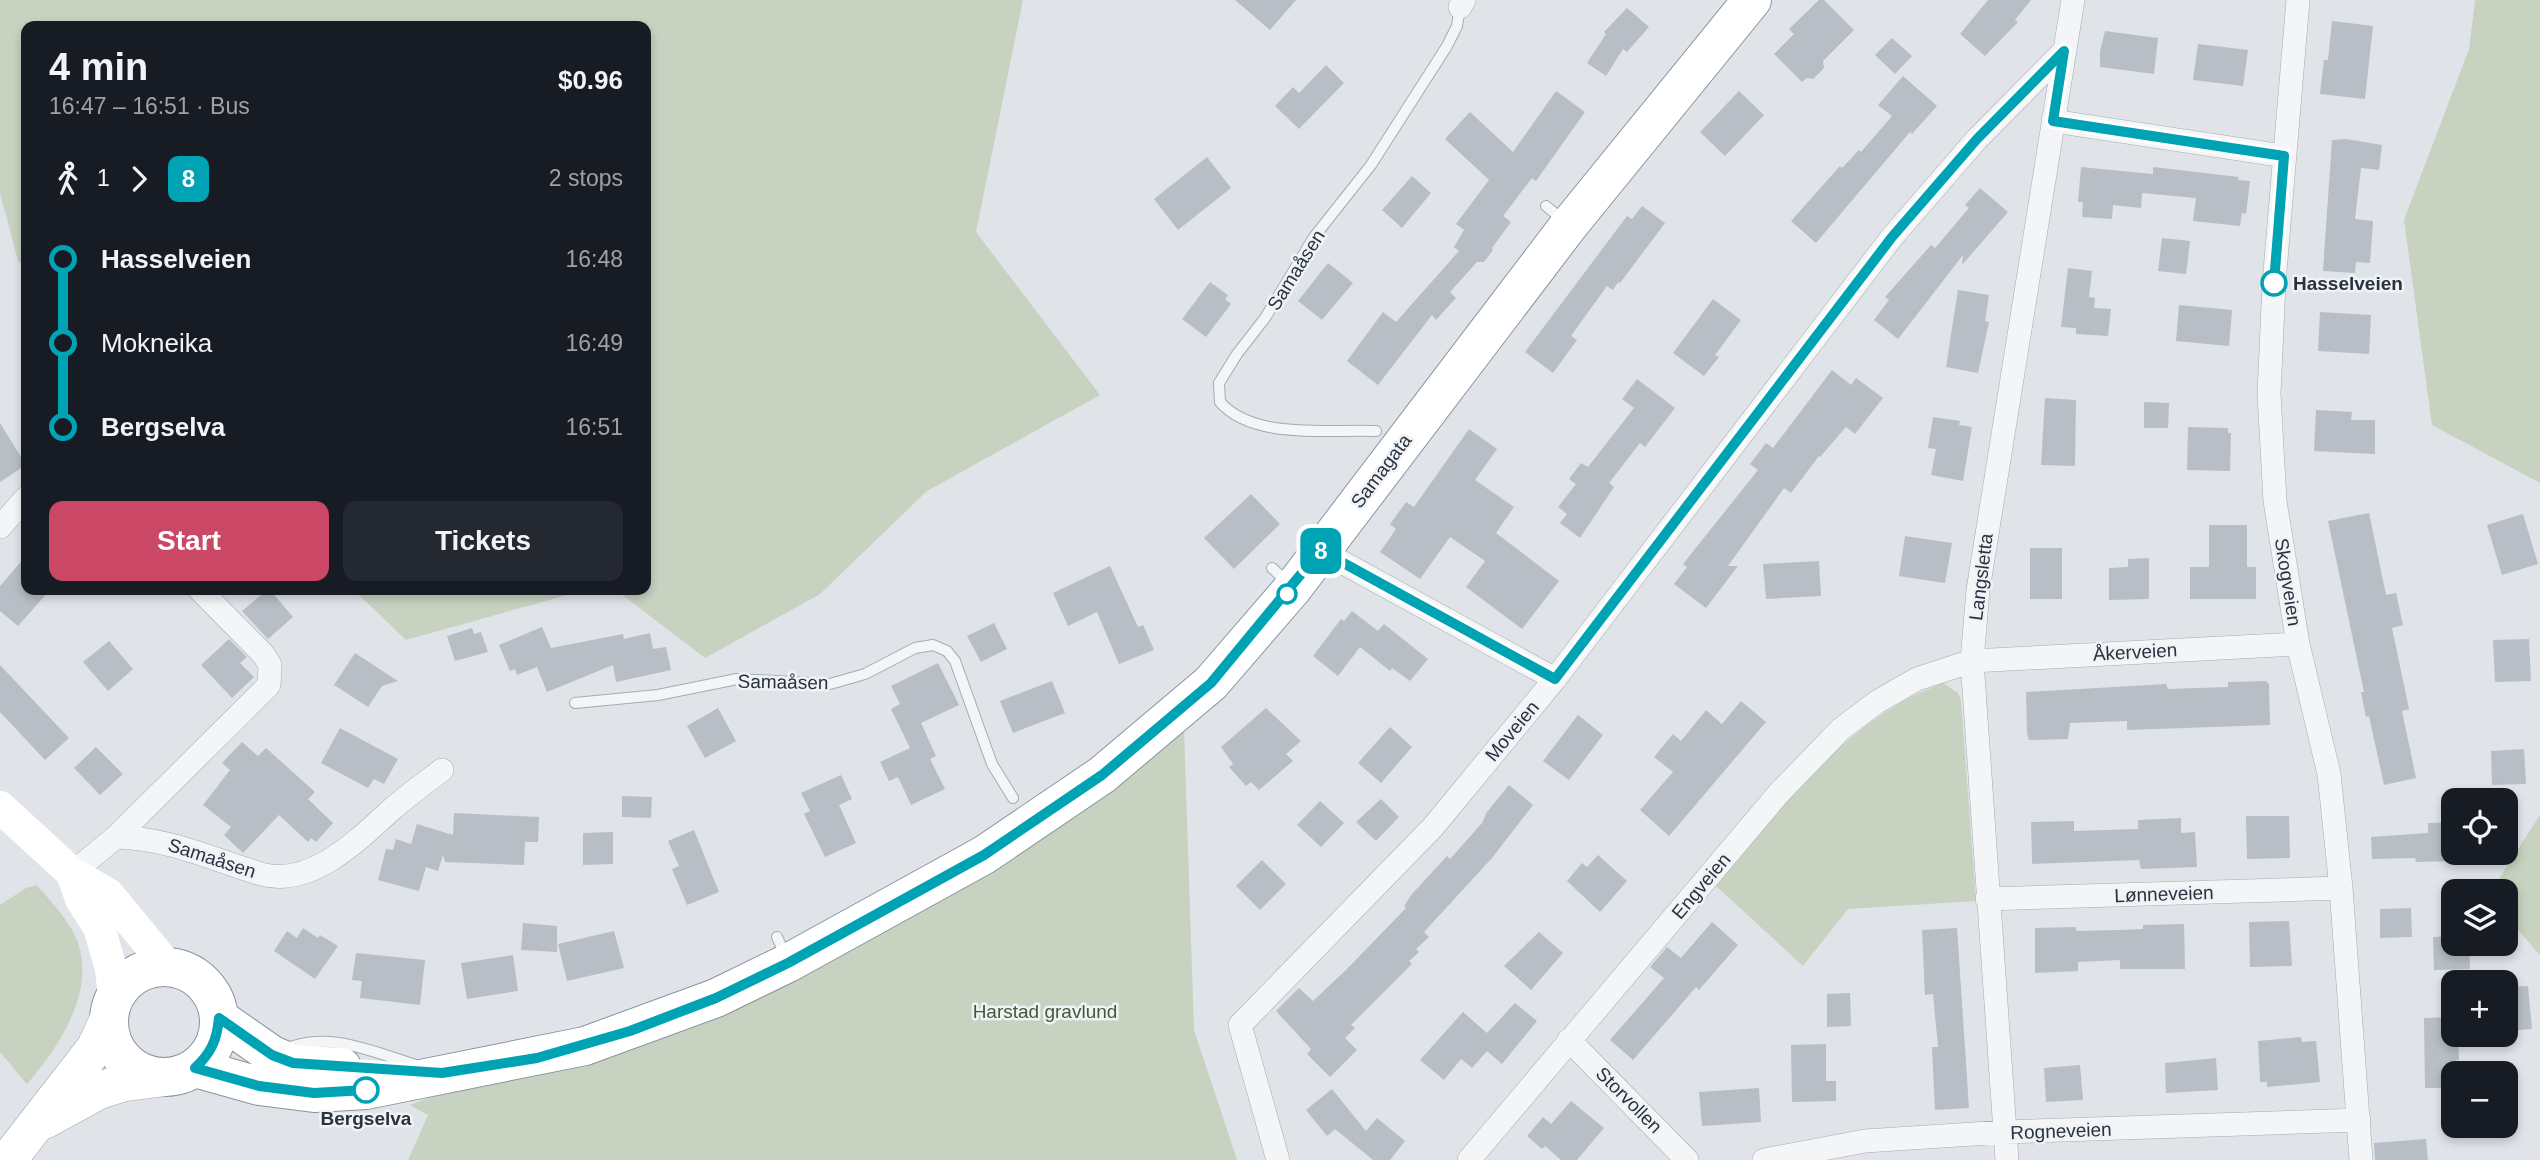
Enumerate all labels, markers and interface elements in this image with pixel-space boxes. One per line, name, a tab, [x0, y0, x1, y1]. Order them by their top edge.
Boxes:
text: 4 min	[49, 46, 148, 88]
text: $0.96	[558, 65, 623, 95]
text: 16:47 – 16:51 · Bus	[49, 93, 250, 119]
icon: walk	[49, 160, 87, 198]
icon: forward	[120, 160, 158, 198]
text: 1	[97, 165, 110, 191]
text: 8	[182, 165, 195, 192]
text: 2 stops	[549, 165, 623, 191]
street label: Samaåsen	[1263, 226, 1329, 314]
text: Hasselveien	[101, 244, 251, 274]
text: 16:48	[565, 246, 623, 272]
marker: Hasselveien	[2261, 270, 2287, 296]
place label: Hasselveien	[2293, 273, 2403, 294]
text: Mokneika	[101, 328, 212, 358]
text: 16:49	[565, 330, 623, 356]
text: Bergselva	[101, 412, 225, 442]
text: 16:51	[565, 414, 623, 440]
street label: Samagata	[1347, 430, 1416, 512]
button: Start	[49, 501, 329, 581]
button: Tickets	[343, 501, 623, 581]
line badge: 8	[1298, 528, 1344, 574]
street label: Langsletta	[1965, 532, 1997, 622]
text: 8	[1314, 537, 1328, 564]
street label: Skogveien	[2271, 537, 2305, 627]
unlabelled marker	[1277, 584, 1297, 604]
street label: Åkerveien	[2092, 639, 2178, 665]
street label: Samaåsen	[737, 671, 829, 693]
street label: Moveien	[1481, 697, 1543, 765]
map controls	[2441, 788, 2518, 1138]
button: locate	[2441, 788, 2518, 865]
street label: Samaåsen	[166, 834, 258, 882]
street label: Engveien	[1667, 849, 1735, 923]
button: layers	[2441, 879, 2518, 956]
street label: Lønneveien	[2114, 882, 2214, 906]
button: +	[2441, 970, 2518, 1047]
park label: Harstad gravlund	[973, 1001, 1117, 1022]
button: −	[2441, 1061, 2518, 1138]
street label: Storvollen	[1592, 1063, 1666, 1137]
marker: Bergselva	[353, 1077, 379, 1103]
place label: Bergselva	[321, 1108, 412, 1129]
street label: Rogneveien	[2010, 1119, 2112, 1143]

